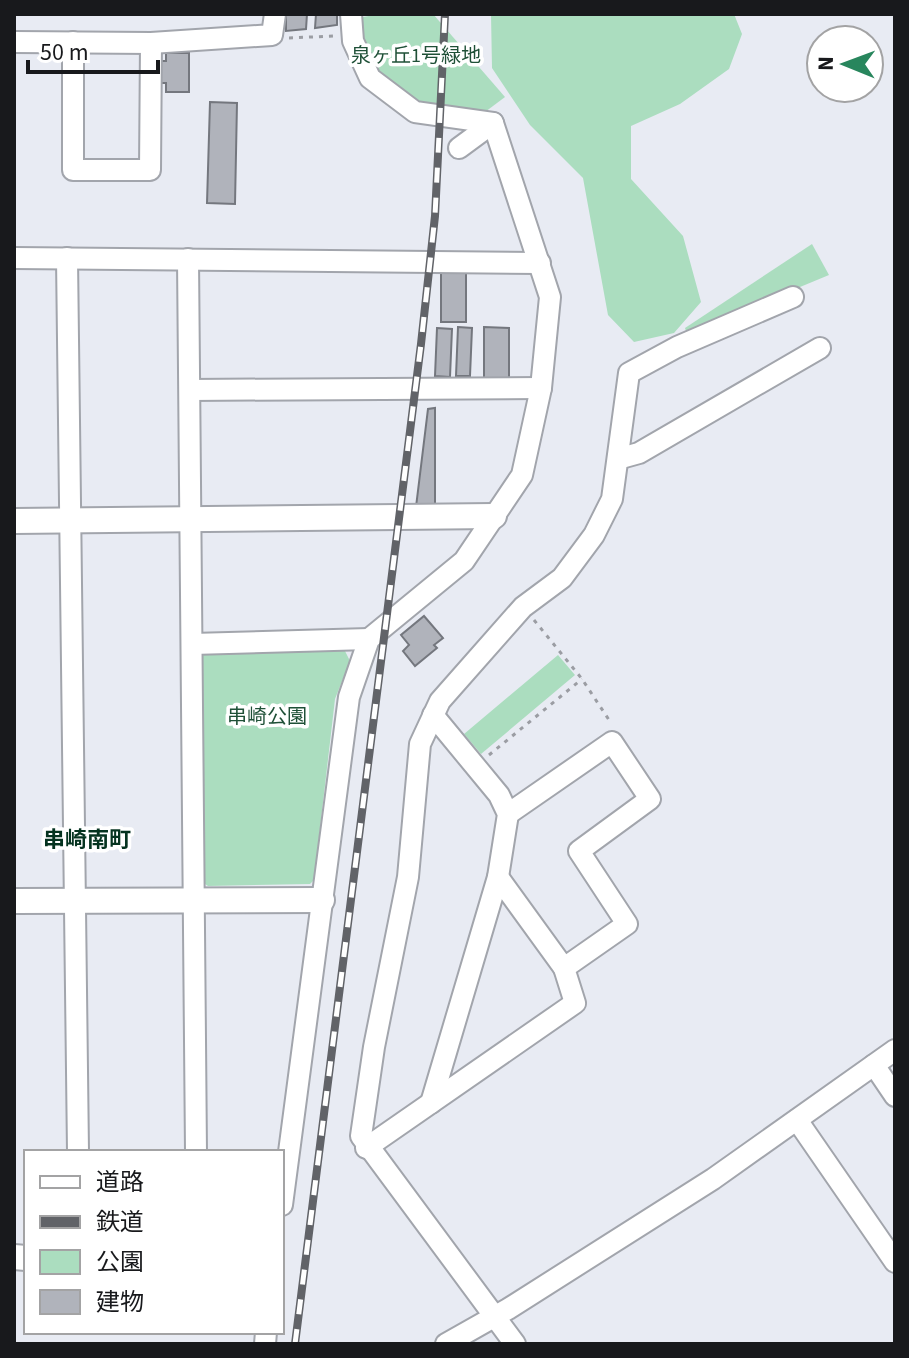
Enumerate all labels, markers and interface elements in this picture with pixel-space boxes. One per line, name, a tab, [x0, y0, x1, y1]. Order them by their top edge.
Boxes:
scale bar	[28, 24, 158, 74]
north arrow	[805, 24, 885, 104]
text: 50 m	[40, 35, 89, 70]
park label: 泉ヶ丘1号緑地	[351, 42, 481, 70]
text: N	[810, 56, 842, 71]
park label: 串崎公園	[227, 703, 307, 731]
district label: 串崎南町	[43, 824, 131, 856]
legend	[24, 1150, 284, 1334]
text: 道路	[96, 1165, 144, 1200]
text: 鉄道	[96, 1205, 144, 1240]
text: 公園	[96, 1245, 144, 1280]
text: 建物	[96, 1285, 144, 1320]

